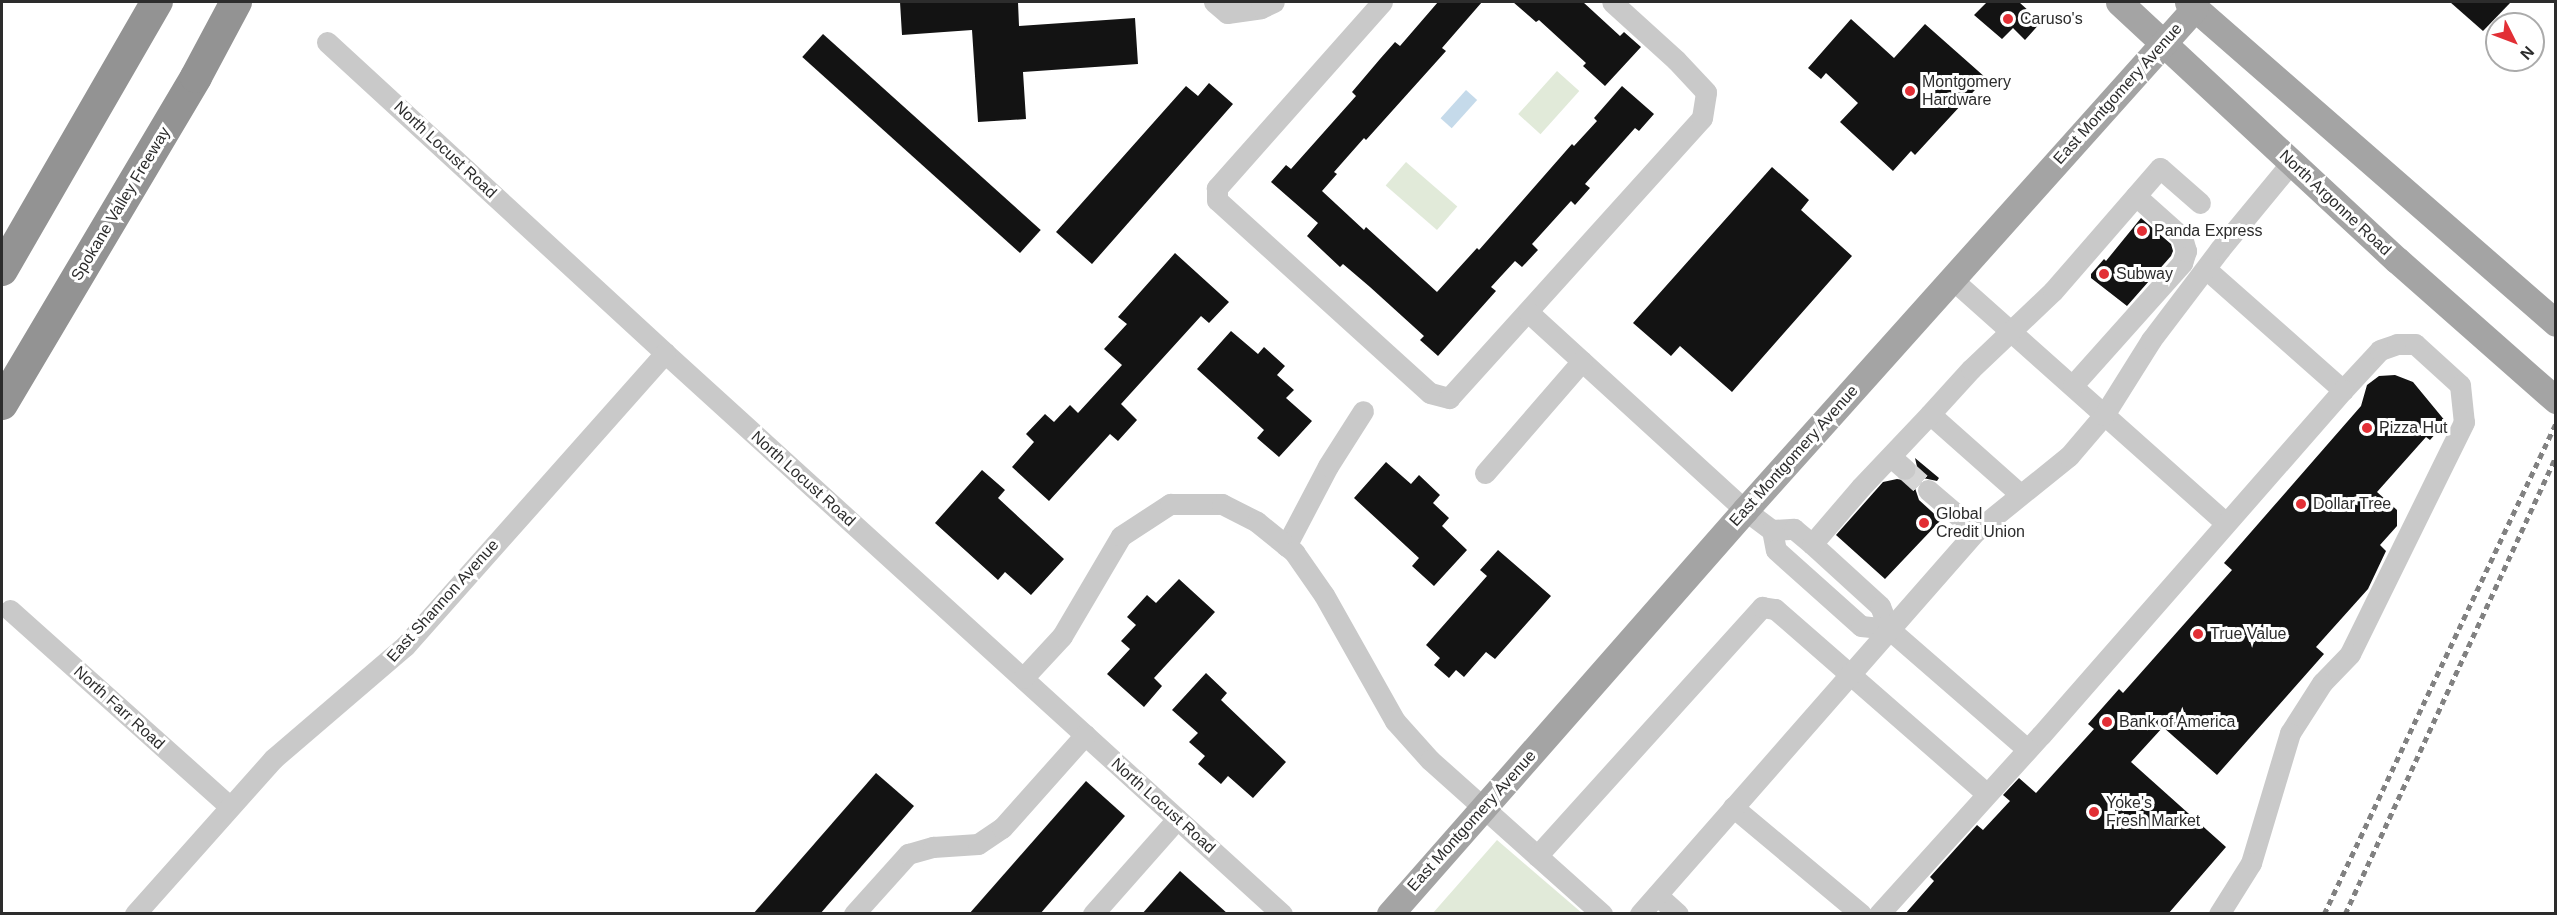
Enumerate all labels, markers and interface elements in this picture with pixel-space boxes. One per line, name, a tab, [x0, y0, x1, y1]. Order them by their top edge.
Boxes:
place label: Caruso's	[2020, 9, 2083, 29]
marker: Caruso's	[2001, 12, 2015, 26]
north arrow	[2485, 12, 2545, 72]
street label: East Montgomery Avenue	[2049, 19, 2187, 169]
text: N	[2517, 43, 2537, 63]
place label: Montgomery Hardware	[1922, 72, 2011, 110]
marker: Montgomery Hardware	[1903, 84, 1917, 98]
street label: North Locust Road	[390, 97, 500, 203]
street label: Spokane Valley Freeway	[68, 124, 174, 284]
street label: North Argonne Road	[2275, 146, 2395, 260]
place label: Panda Express	[2154, 221, 2263, 241]
marker: Panda Express	[2135, 224, 2149, 238]
place label: Subway	[2116, 264, 2173, 284]
marker: Subway	[2097, 267, 2111, 281]
street label: East Montgomery Avenue	[1725, 381, 1863, 531]
place label: Pizza Hut	[2379, 418, 2447, 438]
marker: Pizza Hut	[2360, 421, 2374, 435]
street label: North Locust Road	[747, 427, 859, 531]
place label: Dollar Tree	[2313, 494, 2392, 514]
marker: Dollar Tree	[2294, 497, 2308, 511]
place label: Global Credit Union	[1936, 504, 2025, 542]
marker: Global Credit Union	[1917, 516, 1931, 530]
street label: East Shannon Avenue	[383, 536, 503, 666]
place label: True Value	[2210, 624, 2286, 644]
marker: True Value	[2191, 627, 2205, 641]
street label: North Farr Road	[70, 662, 168, 754]
place label: Bank of America	[2119, 712, 2236, 732]
marker: Bank of America	[2100, 715, 2114, 729]
street label: East Montgomery Avenue	[1403, 746, 1541, 896]
street label: North Locust Road	[1107, 754, 1219, 858]
place label: Yoke's Fresh Market	[2106, 793, 2200, 831]
marker: Yoke's Fresh Market	[2087, 805, 2101, 819]

